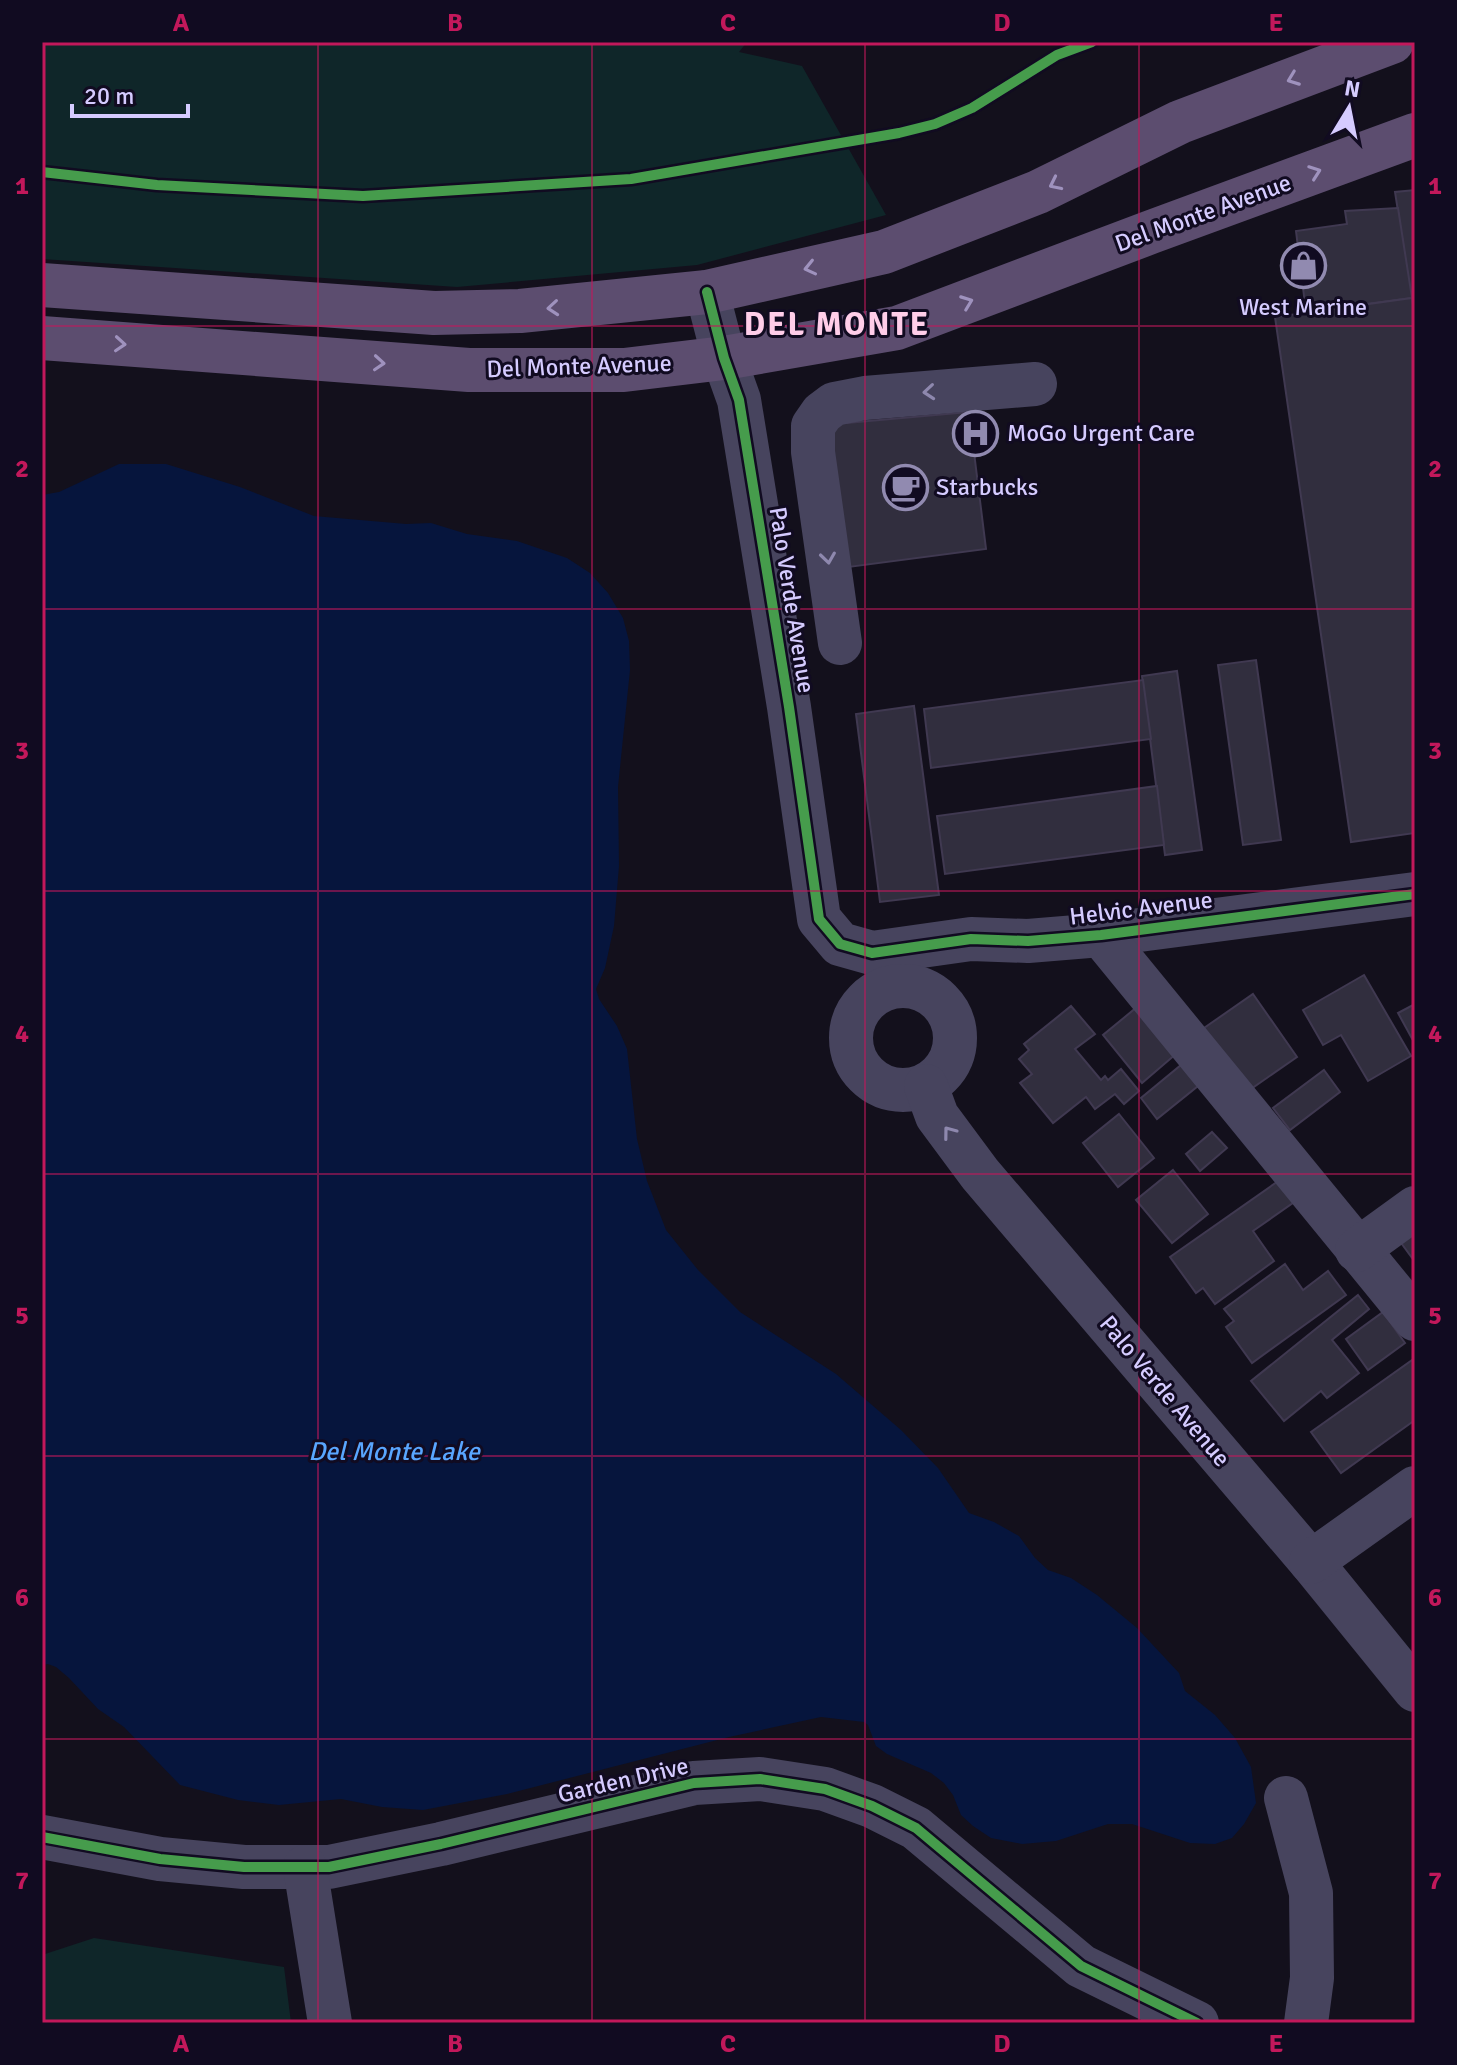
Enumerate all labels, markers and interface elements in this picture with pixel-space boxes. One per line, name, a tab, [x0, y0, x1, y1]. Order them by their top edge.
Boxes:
text: A	[173, 7, 190, 39]
text: B	[447, 7, 463, 39]
text: C	[720, 7, 736, 39]
text: D	[993, 7, 1011, 39]
text: E	[1269, 7, 1283, 39]
scale bar	[72, 68, 188, 118]
north arrow	[1309, 68, 1389, 148]
one-way arrow	[1286, 69, 1300, 86]
text: N	[1343, 74, 1362, 103]
text: 20 m	[84, 81, 134, 111]
one-way arrow	[1307, 165, 1321, 182]
street label: Del Monte Avenue	[1111, 167, 1295, 259]
text: 1	[15, 170, 29, 202]
text: 1	[1428, 170, 1442, 202]
one-way arrow	[1048, 174, 1063, 190]
shop icon: West Marine	[1279, 241, 1327, 289]
one-way arrow	[803, 259, 817, 276]
place label: West Marine	[1239, 292, 1367, 322]
one-way arrow	[959, 295, 973, 312]
one-way arrow	[546, 299, 559, 316]
district label: DEL MONTE	[744, 305, 930, 344]
one-way arrow	[114, 335, 127, 352]
street label: Del Monte Avenue	[486, 348, 672, 384]
one-way arrow	[373, 354, 386, 371]
one-way arrow	[922, 383, 935, 400]
hospital icon: MoGo Urgent Care	[952, 409, 1000, 457]
place label: MoGo Urgent Care	[1007, 418, 1195, 448]
text: 2	[15, 453, 29, 485]
text: 2	[1428, 453, 1442, 485]
cafe icon: Starbucks	[881, 463, 929, 511]
place label: Starbucks	[936, 472, 1038, 502]
street label: Palo Verde Avenue	[762, 505, 822, 695]
one-way arrow	[819, 551, 836, 565]
text: 3	[15, 735, 29, 767]
text: 3	[1428, 735, 1442, 767]
street label: Helvic Avenue	[1068, 884, 1214, 932]
text: 4	[15, 1018, 29, 1050]
text: 4	[1428, 1018, 1442, 1050]
one-way arrow	[945, 1126, 959, 1141]
text: 5	[15, 1300, 29, 1332]
text: 5	[1428, 1300, 1442, 1332]
street label: Palo Verde Avenue	[1093, 1309, 1237, 1473]
water label: Del Monte Lake	[308, 1436, 482, 1468]
text: 6	[15, 1582, 29, 1614]
text: 6	[1428, 1582, 1442, 1614]
street label: Garden Drive	[555, 1750, 691, 1810]
text: 7	[15, 1865, 29, 1897]
text: 7	[1428, 1865, 1442, 1897]
text: A	[173, 2028, 190, 2060]
text: B	[447, 2028, 463, 2060]
text: C	[720, 2028, 736, 2060]
text: D	[993, 2028, 1011, 2060]
text: E	[1269, 2028, 1283, 2060]

